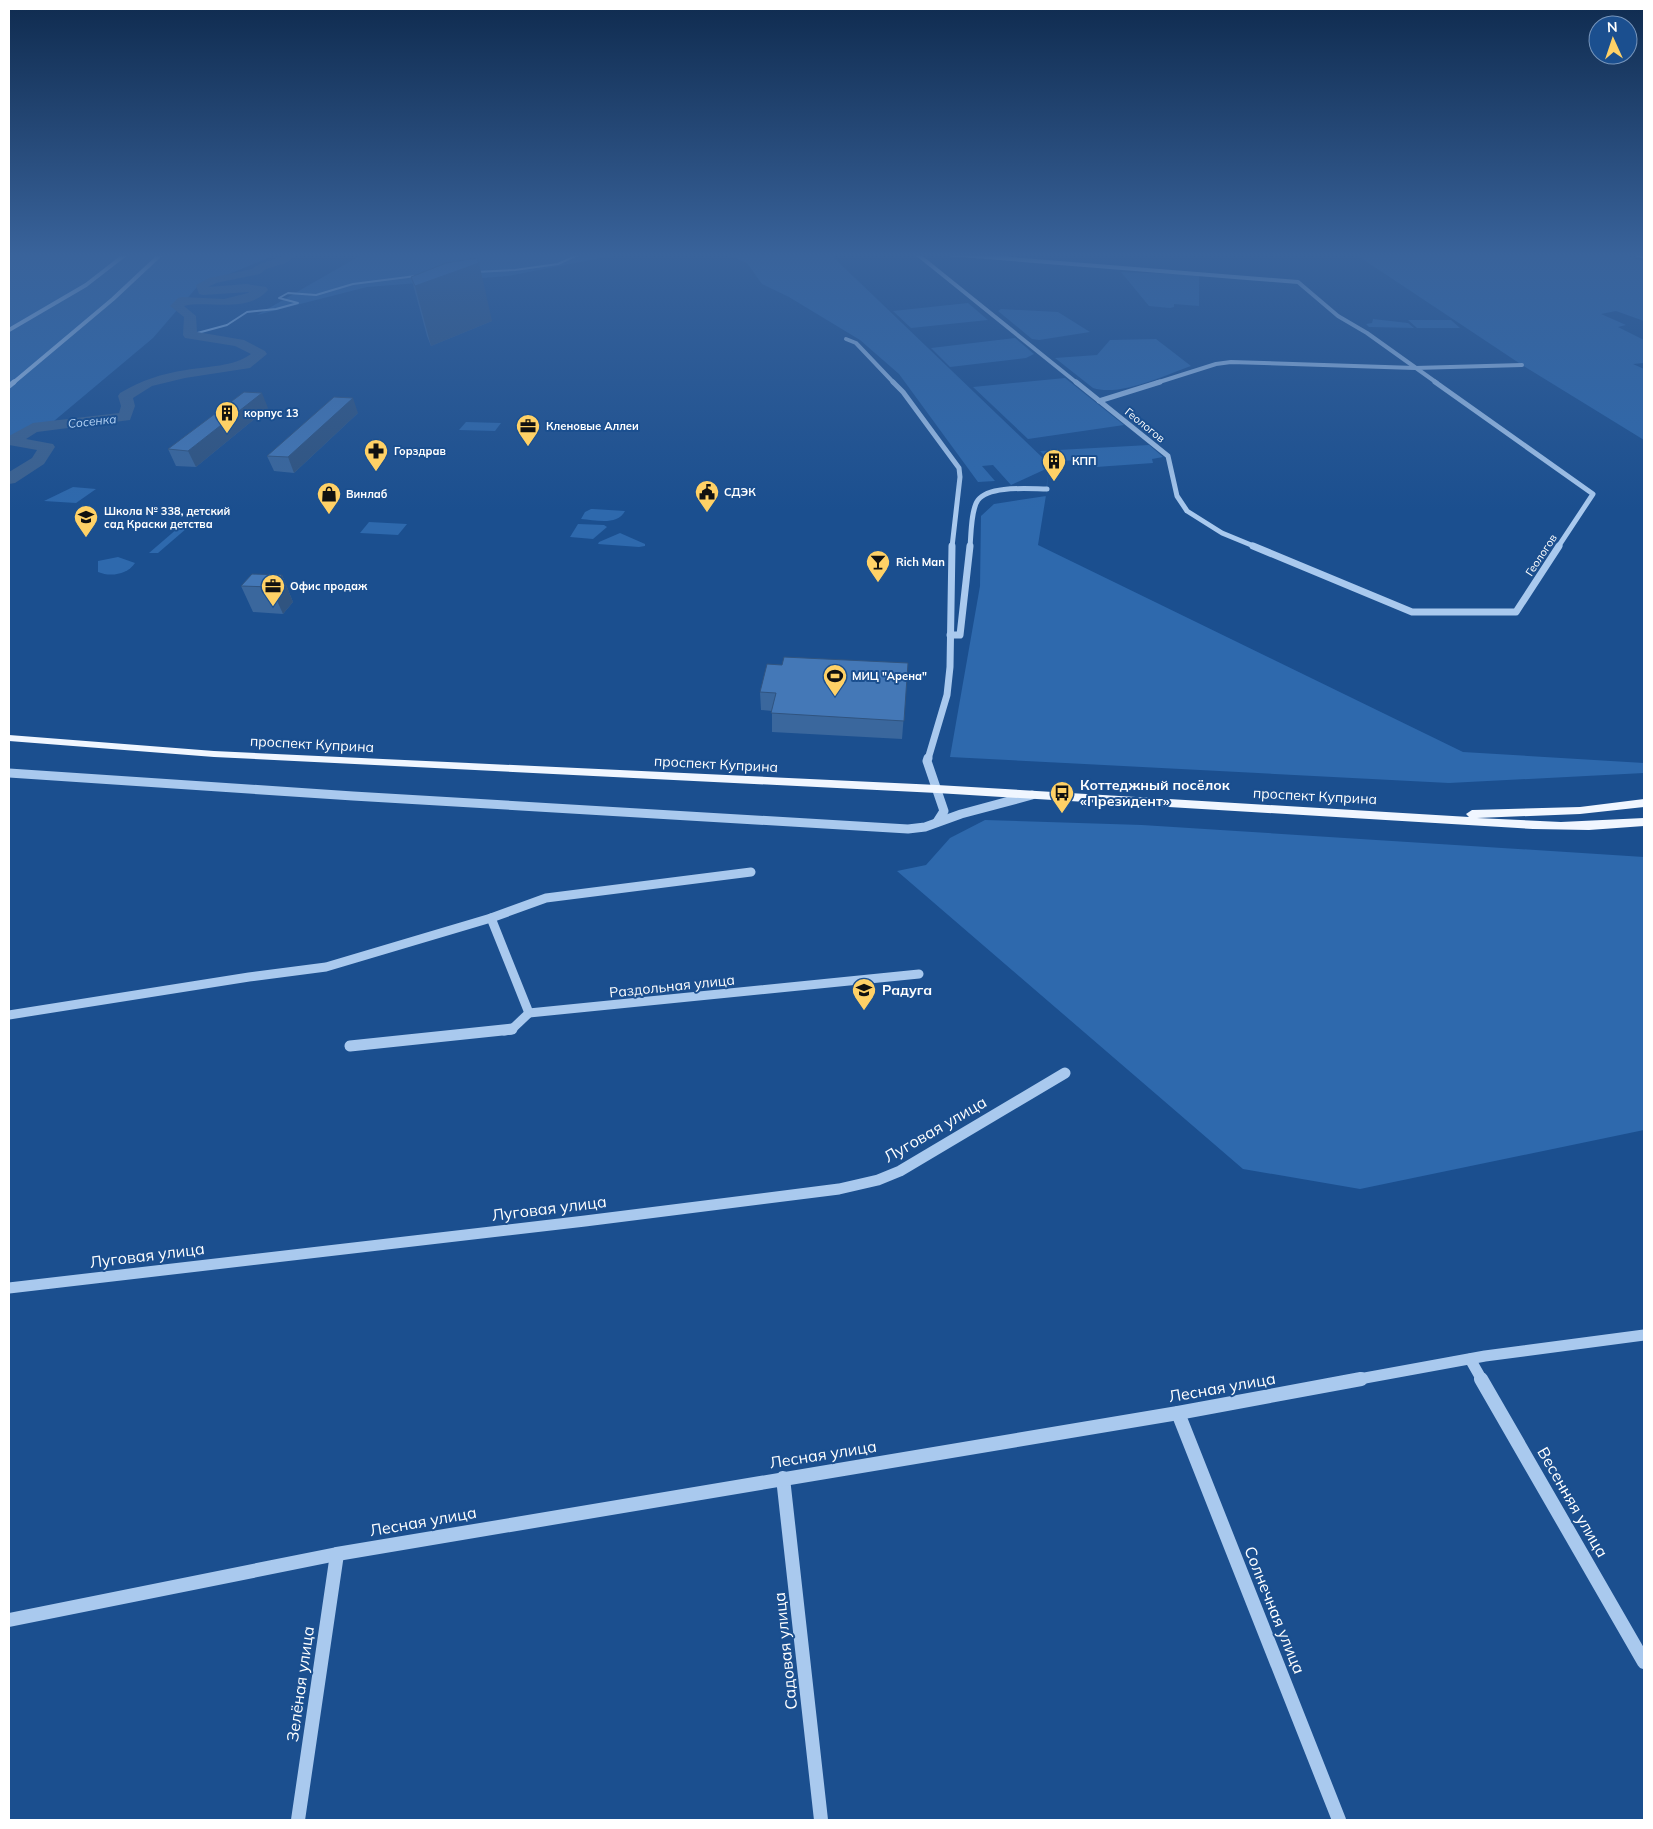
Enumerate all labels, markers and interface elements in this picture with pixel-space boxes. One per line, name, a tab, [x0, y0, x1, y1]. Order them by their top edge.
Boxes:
north arrow	[1588, 15, 1638, 65]
text: N	[1607, 18, 1618, 36]
building icon: корпус 13	[214, 400, 240, 434]
street label: Геологов	[1122, 405, 1168, 445]
place label: корпус 13	[244, 406, 299, 420]
water label: Сосенка	[67, 411, 117, 431]
office icon: Кленовые Аллеи	[515, 413, 541, 447]
place label: Кленовые Аллеи	[546, 419, 639, 433]
pharmacy icon: Горздрав	[363, 438, 389, 472]
place label: Горздрав	[394, 444, 446, 458]
building icon: КПП	[1041, 448, 1067, 482]
place label: КПП	[1072, 454, 1097, 468]
public building icon: СДЭК	[694, 479, 720, 513]
shop icon: Винлаб	[316, 481, 342, 515]
place label: СДЭК	[724, 485, 756, 499]
place label: Винлаб	[346, 487, 388, 501]
school or university icon: Школа № 338, детский сад Краски детства	[73, 504, 99, 538]
place label: Школа № 338, детский сад Краски детства	[104, 504, 230, 531]
street label: Геологов	[1522, 531, 1560, 579]
bar icon: Rich Man	[865, 549, 891, 583]
place label: Rich Man	[896, 555, 945, 569]
office icon: Офис продаж	[260, 573, 286, 607]
place label: Офис продаж	[290, 579, 368, 593]
sports icon: МИЦ "Арена"	[822, 663, 848, 697]
place label: МИЦ "Арена"	[852, 669, 927, 683]
street label: проспект Куприна	[249, 732, 375, 756]
street label: проспект Куприна	[653, 752, 779, 776]
place label: Коттеджный посёлок «Президент»	[1080, 776, 1231, 810]
bus stop icon: Коттеджный посёлок «Президент»	[1049, 780, 1075, 814]
street label: проспект Куприна	[1252, 784, 1378, 808]
street label: Раздольная улица	[608, 970, 736, 1002]
school or university icon: Радуга	[851, 977, 877, 1011]
place label: Радуга	[882, 981, 932, 999]
street label: Луговая улица	[880, 1091, 990, 1167]
street label: Луговая улица	[490, 1191, 608, 1225]
street label: Луговая улица	[88, 1238, 206, 1272]
street label: Лесная улица	[1167, 1368, 1277, 1406]
street label: Лесная улица	[768, 1436, 878, 1472]
street label: Весенняя улица	[1533, 1443, 1613, 1561]
street label: Лесная улица	[368, 1502, 478, 1540]
street label: Солнечная улица	[1240, 1543, 1310, 1677]
street label: Садовая улица	[769, 1591, 801, 1711]
street label: Зелёная улица	[282, 1625, 318, 1743]

